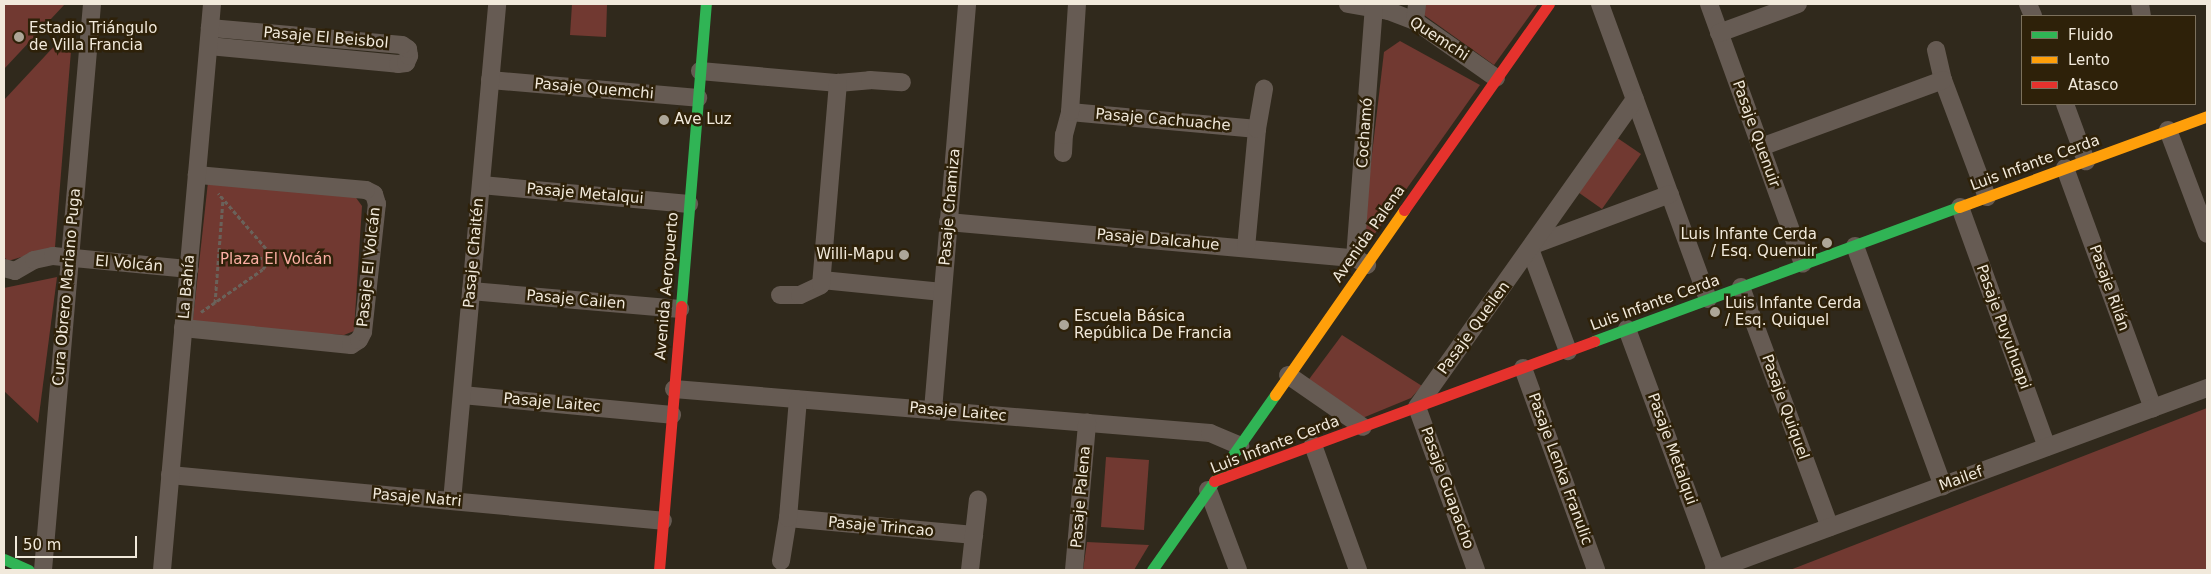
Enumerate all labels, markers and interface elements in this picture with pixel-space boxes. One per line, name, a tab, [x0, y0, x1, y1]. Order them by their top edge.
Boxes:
street label: Quemchi	[1406, 13, 1472, 65]
legend	[2021, 15, 2196, 105]
place label: Estadio Triángulo de Villa Francia	[29, 19, 157, 54]
street label: Pasaje El Beisbol	[263, 24, 389, 52]
text: Fluido	[2068, 26, 2113, 44]
marker: Estadio Triángulo de Villa Francia	[13, 31, 25, 43]
text: Lento	[2068, 51, 2110, 69]
street label: Pasaje Quemchi	[534, 75, 654, 103]
text: Atasco	[2068, 76, 2118, 94]
street label: Pasaje Quenuir	[1728, 78, 1784, 190]
street label: Cochamó	[1354, 97, 1376, 169]
street label: Pasaje Cachuache	[1095, 105, 1231, 135]
place label: Ave Luz	[674, 111, 732, 129]
marker: Ave Luz	[658, 114, 670, 126]
street label: Luis Infante Cerda	[1968, 131, 2102, 195]
street label: Pasaje Chamiza	[936, 148, 964, 266]
street label: Pasaje Metalqui	[526, 180, 644, 208]
street label: Avenida Palena	[1329, 182, 1409, 286]
street label: Cura Obrero Mariano Puga	[49, 187, 85, 387]
street label: Pasaje Chaitén	[460, 197, 488, 309]
street label: Pasaje El Volcán	[354, 206, 384, 328]
street label: Avenida Aeropuerto	[652, 211, 682, 361]
place label: Luis Infante Cerda / Esq. Quenuir	[1681, 225, 1817, 260]
street label: Pasaje Dalcahue	[1096, 226, 1220, 254]
marker: Luis Infante Cerda / Esq. Quenuir	[1821, 237, 1833, 249]
street label: Pasaje Rilán	[2085, 243, 2133, 333]
place label: Willi-Mapu	[816, 246, 894, 264]
marker: Willi-Mapu	[898, 249, 910, 261]
park label: Plaza El Volcán	[220, 251, 332, 269]
street label: El Volcán	[94, 252, 164, 276]
street label: La Bahía	[175, 254, 199, 320]
street label: Pasaje Puyuhuapi	[1972, 262, 2034, 392]
street label: Luis Infante Cerda	[1588, 271, 1722, 335]
street label: Pasaje Queilen	[1434, 278, 1514, 378]
street label: Pasaje Cailen	[526, 287, 626, 313]
place label: Luis Infante Cerda / Esq. Quiquel	[1725, 294, 1861, 329]
marker: Luis Infante Cerda / Esq. Quiquel	[1709, 306, 1721, 318]
place label: Escuela Básica República De Francia	[1074, 307, 1232, 342]
marker: Escuela Básica República De Francia	[1058, 319, 1070, 331]
street label: Pasaje Quiquel	[1758, 352, 1812, 462]
street label: Pasaje Laitec	[502, 390, 602, 416]
street label: Pasaje Lenka Franulic	[1524, 391, 1596, 547]
street label: Pasaje Metalqui	[1643, 391, 1701, 507]
street label: Pasaje Laitec	[908, 399, 1008, 425]
street label: Luis Infante Cerda	[1208, 412, 1342, 478]
street label: Pasaje Guapacho	[1417, 424, 1477, 552]
street label: Pasaje Palena	[1068, 445, 1094, 549]
street label: Mailef	[1937, 463, 1985, 495]
street label: Pasaje Natri	[372, 485, 462, 511]
street label: Pasaje Trincao	[827, 513, 935, 541]
scale bar	[18, 526, 140, 558]
text: 50 m	[23, 536, 61, 554]

